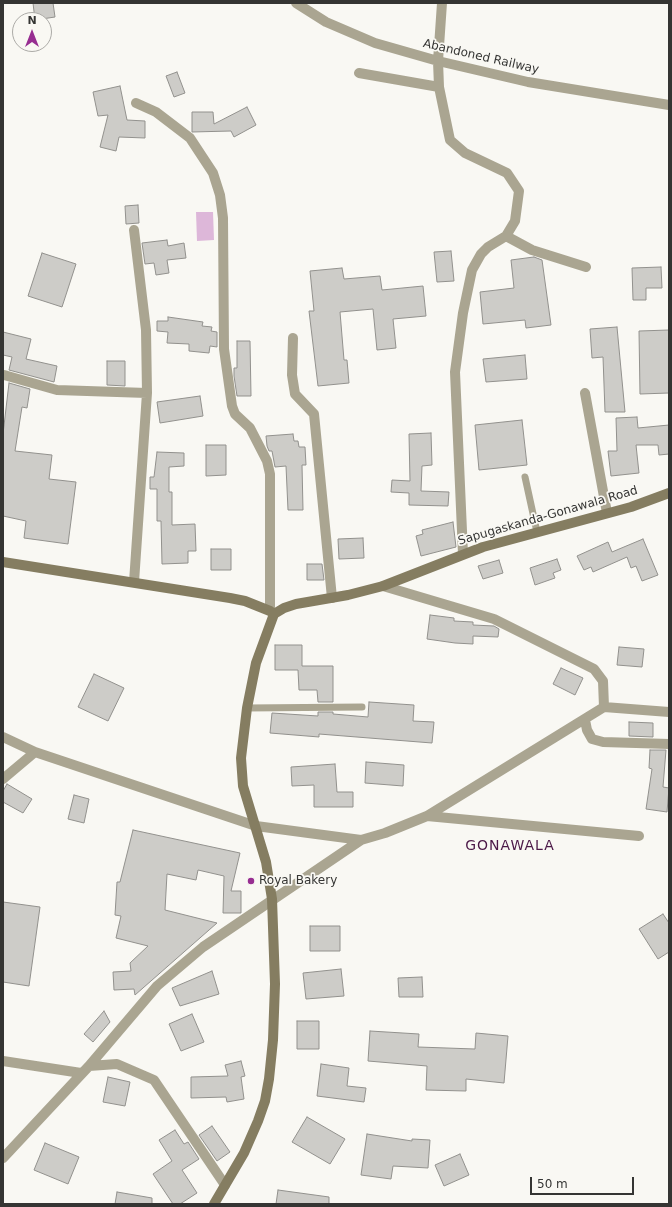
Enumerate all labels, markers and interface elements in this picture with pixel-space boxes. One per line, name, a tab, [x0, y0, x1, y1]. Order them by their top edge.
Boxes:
north arrow	[12, 12, 52, 52]
text: N	[27, 14, 37, 27]
street label: Abandoned Railway	[422, 37, 540, 77]
street label: Sapugaskanda-Gonawala Road	[457, 483, 639, 549]
district label: GONAWALA	[465, 838, 555, 854]
place label: Royal Bakery	[259, 874, 337, 888]
marker: Royal Bakery	[246, 876, 256, 886]
scale bar	[532, 1169, 636, 1195]
text: 50 m	[537, 1177, 568, 1191]

